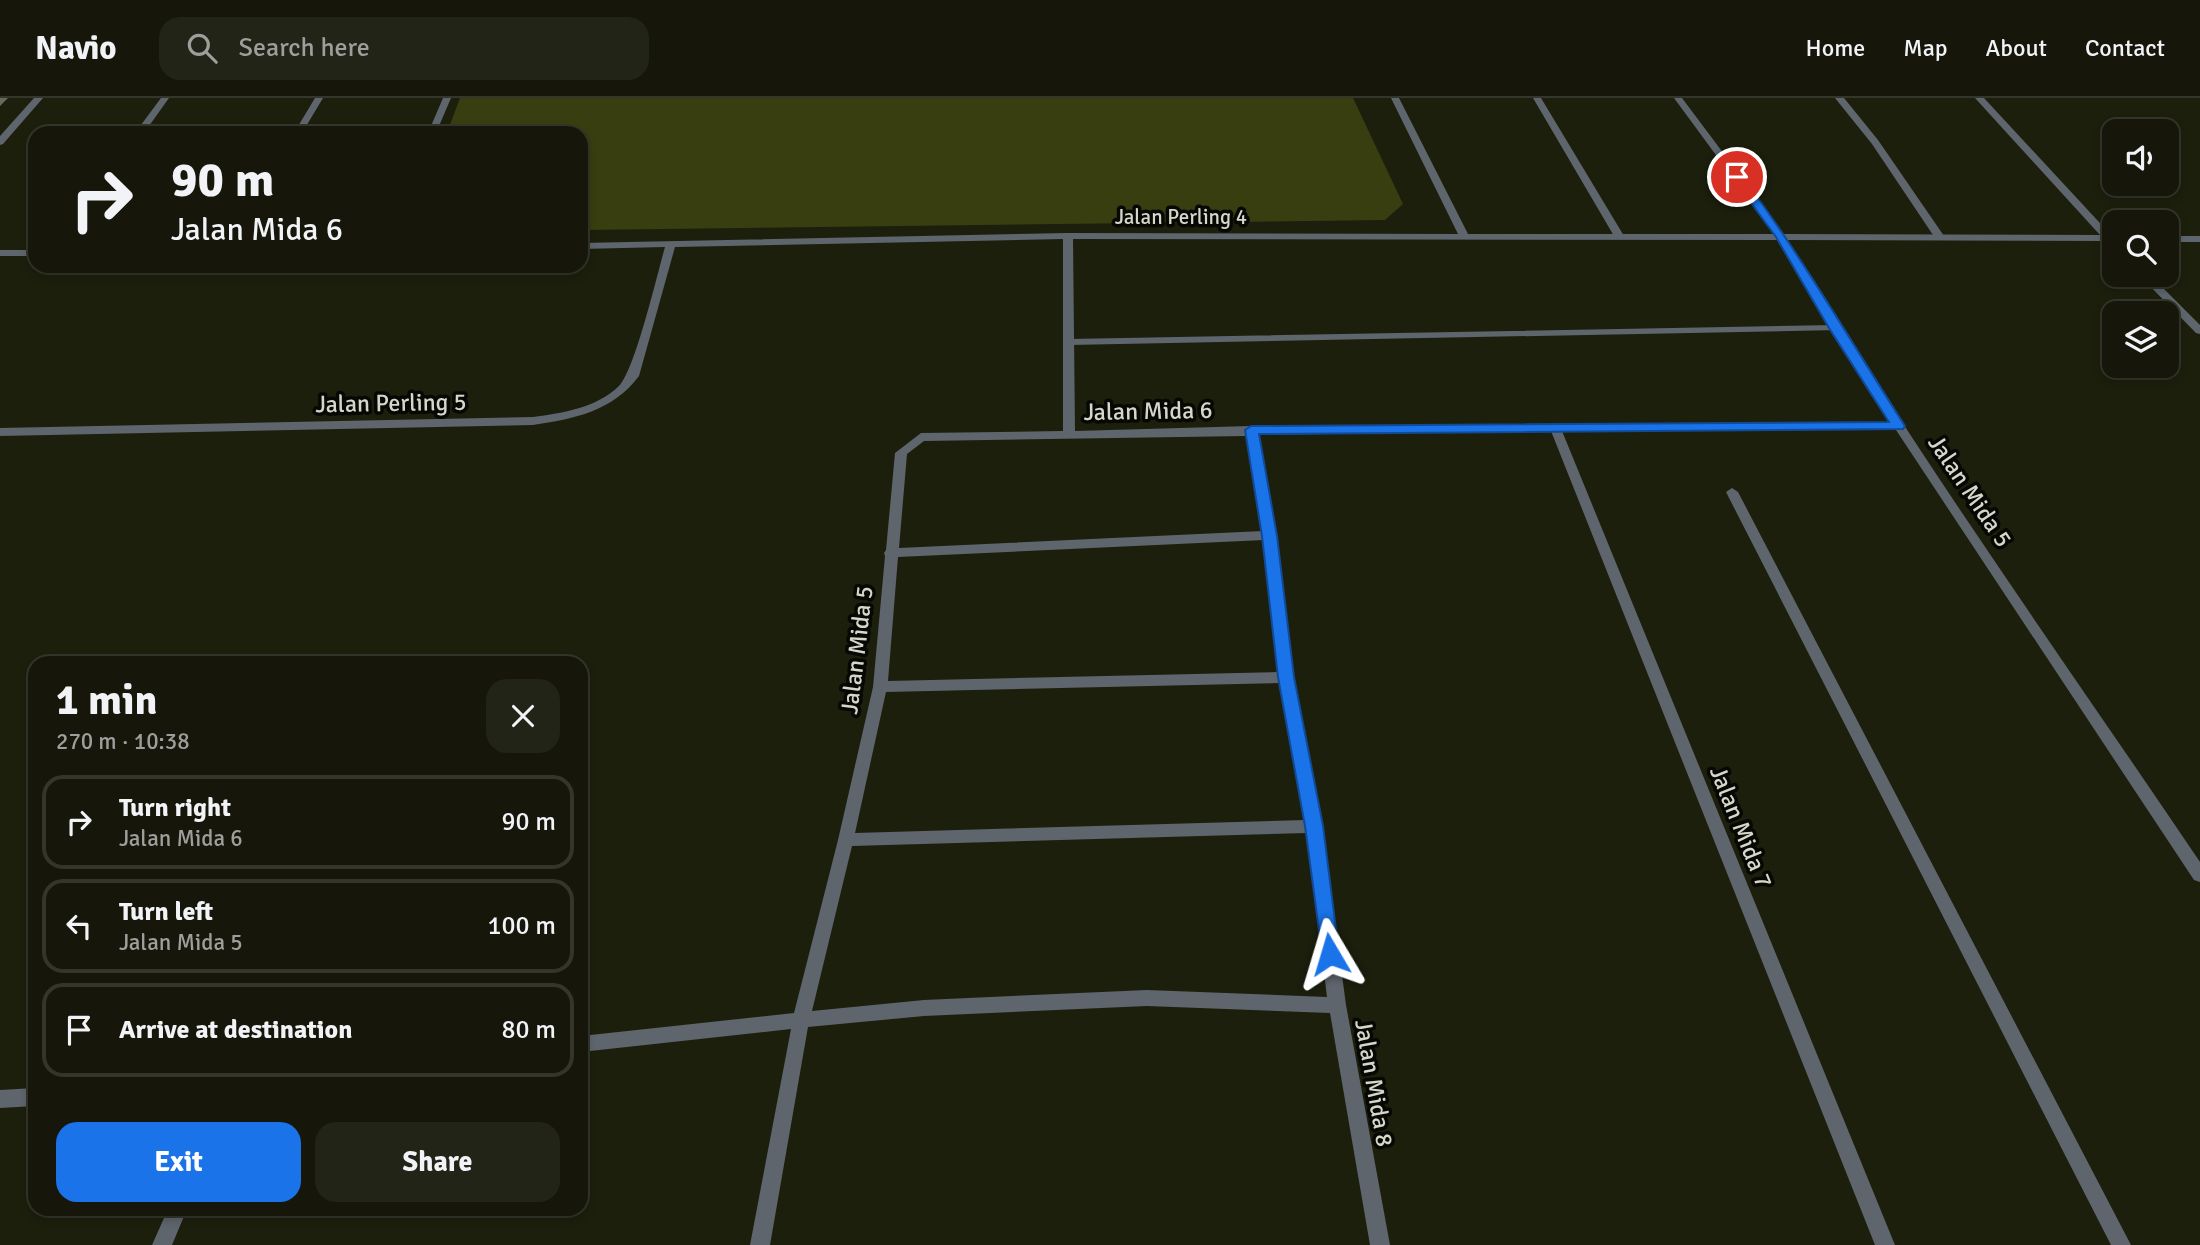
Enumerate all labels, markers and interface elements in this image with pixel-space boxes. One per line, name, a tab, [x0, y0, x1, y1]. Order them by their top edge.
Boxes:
search box	[159, 17, 649, 80]
text: Navio	[35, 28, 117, 69]
icon: search	[183, 29, 221, 67]
text: Search here	[239, 32, 370, 64]
text: Home	[1805, 33, 1865, 63]
text: Map	[1903, 33, 1948, 63]
text: About	[1986, 33, 2047, 63]
text: Contact	[2085, 33, 2165, 63]
map controls	[2102, 119, 2179, 378]
button: sound	[2102, 119, 2179, 196]
pin	[1707, 147, 1767, 207]
text: 90 m	[171, 150, 274, 210]
icon: right	[56, 154, 147, 245]
icon: arrive	[1718, 158, 1756, 196]
street label: Jalan Perling 4	[1115, 204, 1247, 230]
text: Jalan Mida 6	[171, 210, 343, 249]
button: search	[2102, 210, 2179, 287]
button: layers	[2102, 301, 2179, 378]
street label: Jalan Perling 5	[315, 387, 467, 419]
street label: Jalan Mida 6	[1083, 395, 1213, 427]
street label: Jalan Mida 5	[1922, 429, 2018, 553]
street label: Jalan Mida 5	[834, 584, 880, 716]
text: 1 min	[56, 675, 157, 726]
button: close	[486, 679, 560, 753]
text: 270 m · 10:38	[56, 727, 190, 756]
street label: Jalan Mida 7	[1703, 762, 1779, 892]
text: Turn right	[119, 792, 231, 824]
icon: right	[60, 803, 98, 841]
text: 90 m	[501, 806, 556, 838]
text: Jalan Mida 6	[119, 824, 243, 853]
text: Turn left	[119, 896, 213, 928]
icon: left	[60, 907, 98, 945]
text: 100 m	[487, 910, 556, 942]
position arrow	[1293, 917, 1367, 991]
text: Jalan Mida 5	[119, 928, 243, 957]
icon: arrive	[60, 1011, 98, 1049]
text: Arrive at destination	[119, 1014, 352, 1046]
text: 80 m	[501, 1014, 556, 1046]
street label: Jalan Mida 8	[1348, 1017, 1400, 1149]
button: Exit	[56, 1122, 301, 1202]
button: Share	[315, 1122, 560, 1202]

